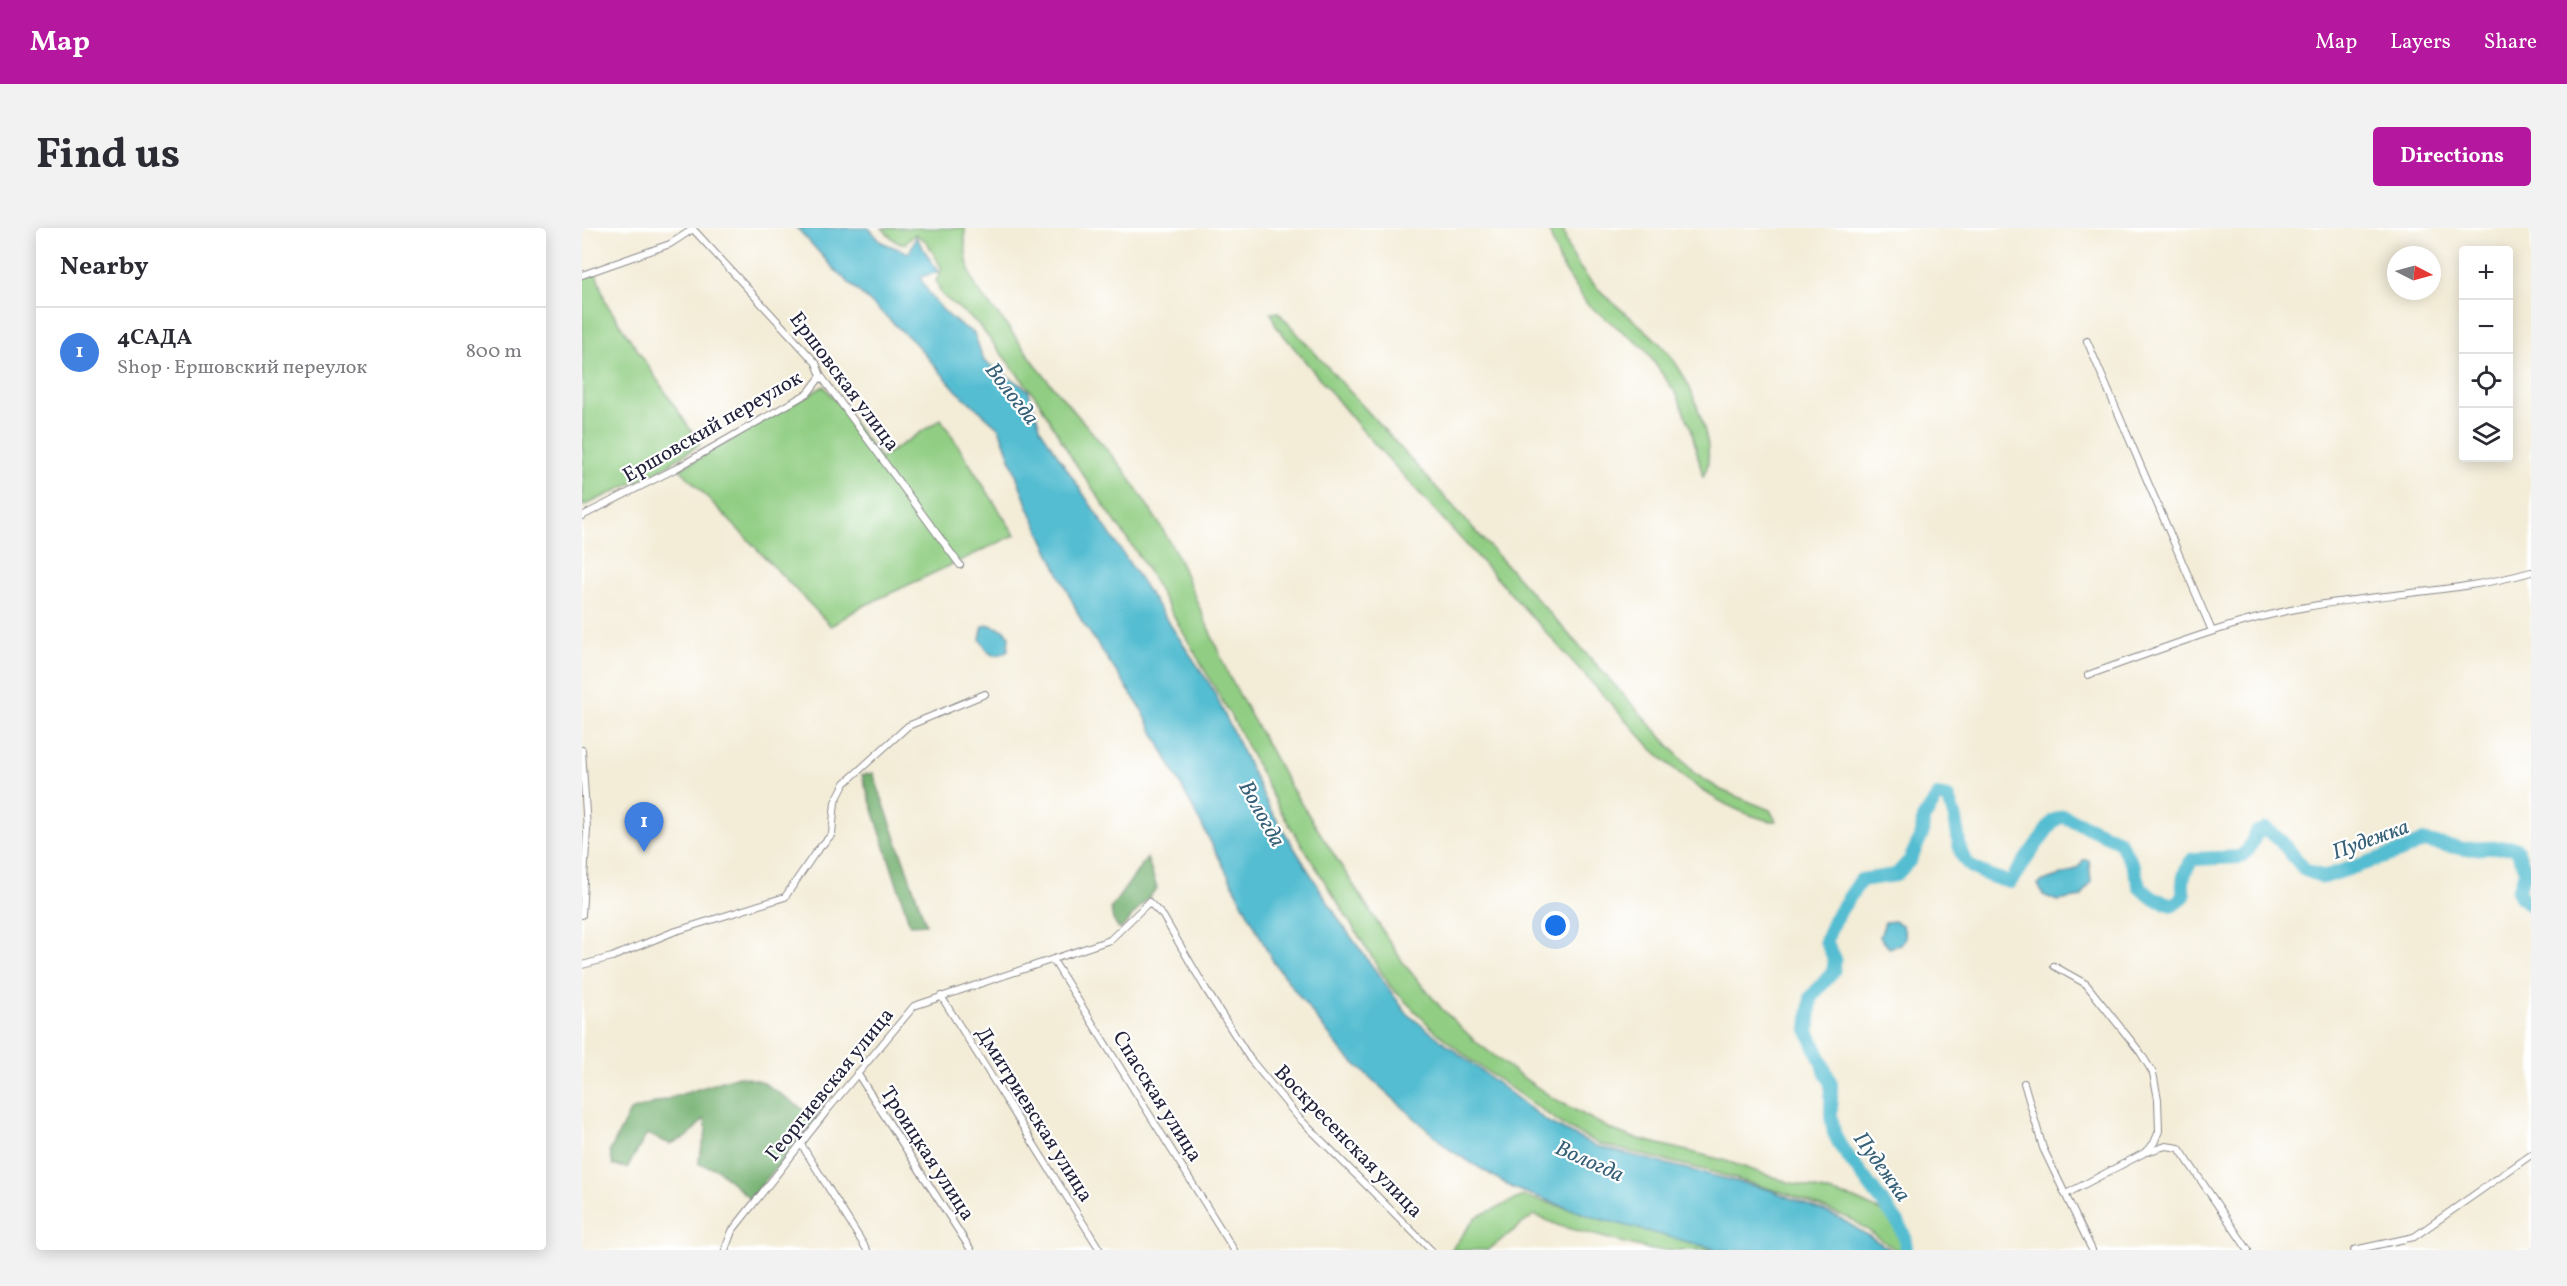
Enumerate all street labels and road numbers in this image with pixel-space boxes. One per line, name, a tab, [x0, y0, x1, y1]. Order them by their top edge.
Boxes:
street label: Ершовская улица	[782, 306, 906, 458]
street label: Ершовский переулок	[618, 364, 808, 491]
street label: Георгиевская улица	[759, 1002, 901, 1168]
street label: Дмитриевская улица	[968, 1021, 1100, 1208]
street label: Спасская улица	[1105, 1026, 1209, 1168]
street label: Воскресенская улица	[1267, 1059, 1429, 1225]
street label: Троицкая улица	[872, 1081, 981, 1227]

